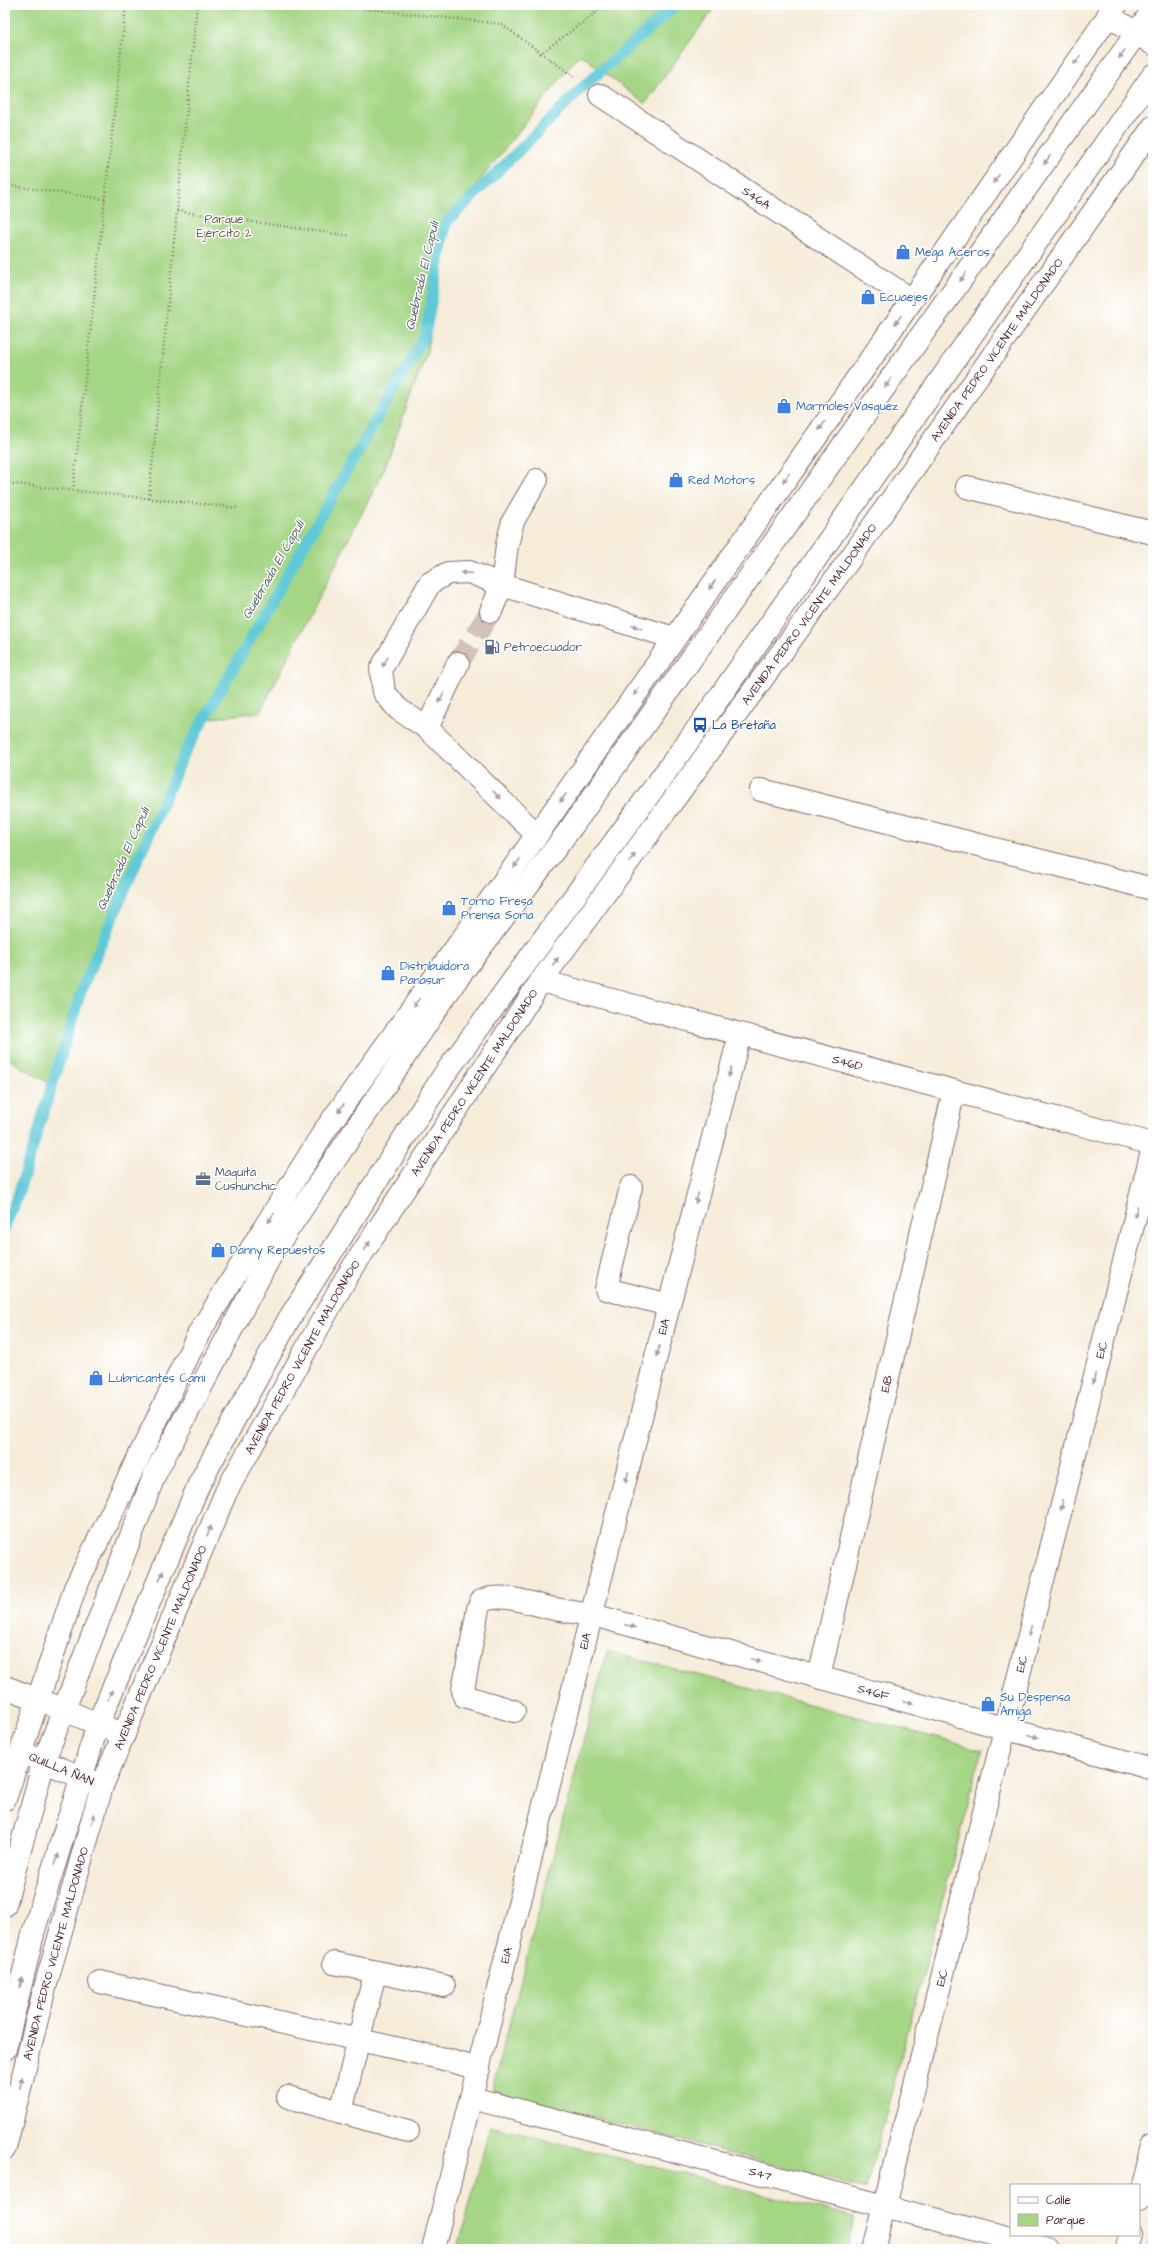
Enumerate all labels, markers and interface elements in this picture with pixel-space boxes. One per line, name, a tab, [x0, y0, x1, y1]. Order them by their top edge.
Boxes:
one-way arrow	[1118, 48, 1126, 59]
one-way arrow	[1073, 55, 1081, 65]
one-way arrow	[1043, 154, 1051, 165]
one-way arrow	[992, 173, 1000, 184]
street label: S46A	[739, 182, 774, 214]
park label: Parque Ejército 2	[196, 211, 252, 242]
water label: Quebrada El Capuli	[401, 218, 444, 332]
shop icon: Mega Aceros	[894, 243, 912, 261]
place label: Mega Aceros	[915, 244, 990, 262]
street label: AVENIDA PEDRO VICENTE MALDONADO	[926, 255, 1067, 445]
one-way arrow	[959, 272, 967, 282]
shop icon: Ecuaejes	[859, 288, 877, 306]
place label: Ecuaejes	[880, 289, 928, 306]
one-way arrow	[894, 315, 902, 325]
one-way arrow	[884, 377, 892, 388]
shop icon: Marmoles Vasquez	[775, 397, 793, 415]
place label: Marmoles Vasquez	[796, 398, 898, 415]
one-way arrow	[818, 421, 826, 431]
shop icon: Red Motors	[667, 471, 685, 489]
place label: Red Motors	[688, 472, 755, 489]
one-way arrow	[782, 473, 790, 483]
water label: Quebrada El Capuli	[237, 516, 310, 623]
street label: AVENIDA PEDRO VICENTE MALDONADO	[737, 520, 881, 708]
one-way arrow	[460, 569, 472, 576]
one-way arrow	[708, 579, 716, 590]
one-way arrow	[631, 624, 643, 630]
fuel station icon: Petroecuador	[483, 638, 501, 656]
place label: Petroecuador	[504, 639, 583, 656]
one-way arrow	[381, 657, 388, 668]
one-way arrow	[633, 686, 641, 696]
one-way arrow	[438, 692, 444, 704]
bus stop icon: La Bretaña	[691, 716, 709, 734]
place label: La Bretaña	[712, 717, 776, 734]
one-way arrow	[492, 791, 502, 800]
one-way arrow	[559, 792, 567, 803]
water label: Quebrada El Capuli	[92, 803, 155, 913]
one-way arrow	[628, 852, 636, 863]
one-way arrow	[513, 858, 521, 868]
place label: Torno Fresa Prensa Soria	[461, 893, 534, 924]
shop icon: Torno Fresa Prensa Soria	[440, 899, 458, 917]
one-way arrow	[551, 957, 559, 968]
place label: Distribuidora Panasur	[400, 958, 469, 989]
shop icon: Distribuidora Panasur	[379, 964, 397, 982]
street label: AVENIDA PEDRO VICENTE MALDONADO	[407, 986, 542, 1179]
one-way arrow	[412, 997, 421, 1008]
street label: S46D	[830, 1050, 865, 1075]
one-way arrow	[727, 1066, 733, 1078]
one-way arrow	[336, 1103, 345, 1114]
place label: Maquita Cushunchic	[215, 1164, 277, 1195]
office icon: Maquita Cushunchic	[194, 1170, 212, 1188]
one-way arrow	[694, 1192, 700, 1204]
one-way arrow	[1133, 1206, 1139, 1218]
one-way arrow	[267, 1212, 274, 1224]
shop icon: Danny Repuestos	[209, 1241, 227, 1259]
one-way arrow	[363, 1241, 371, 1251]
place label: Danny Repuestos	[230, 1242, 325, 1260]
street label: AVENIDA PEDRO VICENTE MALDONADO	[240, 1257, 364, 1457]
street label: E1A	[653, 1316, 674, 1336]
street label: E1C	[1091, 1339, 1112, 1360]
one-way arrow	[655, 1345, 661, 1357]
shop icon: Lubricantes Cami	[87, 1369, 105, 1387]
place label: Lubricantes Cami	[108, 1370, 205, 1387]
street label: E1B	[876, 1373, 897, 1394]
one-way arrow	[1091, 1373, 1097, 1385]
one-way arrow	[624, 1471, 630, 1483]
one-way arrow	[1059, 1499, 1065, 1511]
one-way arrow	[207, 1524, 213, 1536]
street label: AVENIDA PEDRO VICENTE MALDONADO	[110, 1543, 211, 1753]
one-way arrow	[158, 1569, 164, 1581]
one-way arrow	[625, 1623, 637, 1629]
one-way arrow	[1027, 1625, 1033, 1637]
street label: E1A	[575, 1630, 595, 1651]
street label: E1C	[1011, 1653, 1032, 1674]
one-way arrow	[750, 1657, 762, 1663]
street label: S46F	[856, 1680, 891, 1705]
one-way arrow	[108, 1689, 114, 1701]
place label: Su Despensa Amiga	[1000, 1689, 1070, 1721]
shop icon: Su Despensa Amiga	[979, 1695, 997, 1713]
one-way arrow	[902, 1699, 914, 1705]
one-way arrow	[1027, 1734, 1040, 1740]
street label: QUILLA ÑAN	[26, 1748, 97, 1790]
one-way arrow	[90, 1813, 96, 1825]
street label: AVENIDA PEDRO VICENTE MALDONADO	[19, 1845, 93, 2062]
one-way arrow	[54, 1852, 60, 1864]
street label: E1A	[496, 1945, 517, 1965]
street label: E1C	[932, 1967, 952, 1988]
one-way arrow	[18, 1977, 24, 1990]
one-way arrow	[18, 2077, 24, 2089]
street label: S47	[747, 2162, 774, 2185]
legend	[1010, 2184, 1140, 2236]
text: Calle	[1046, 2192, 1071, 2209]
text: Parque	[1046, 2212, 1086, 2229]

